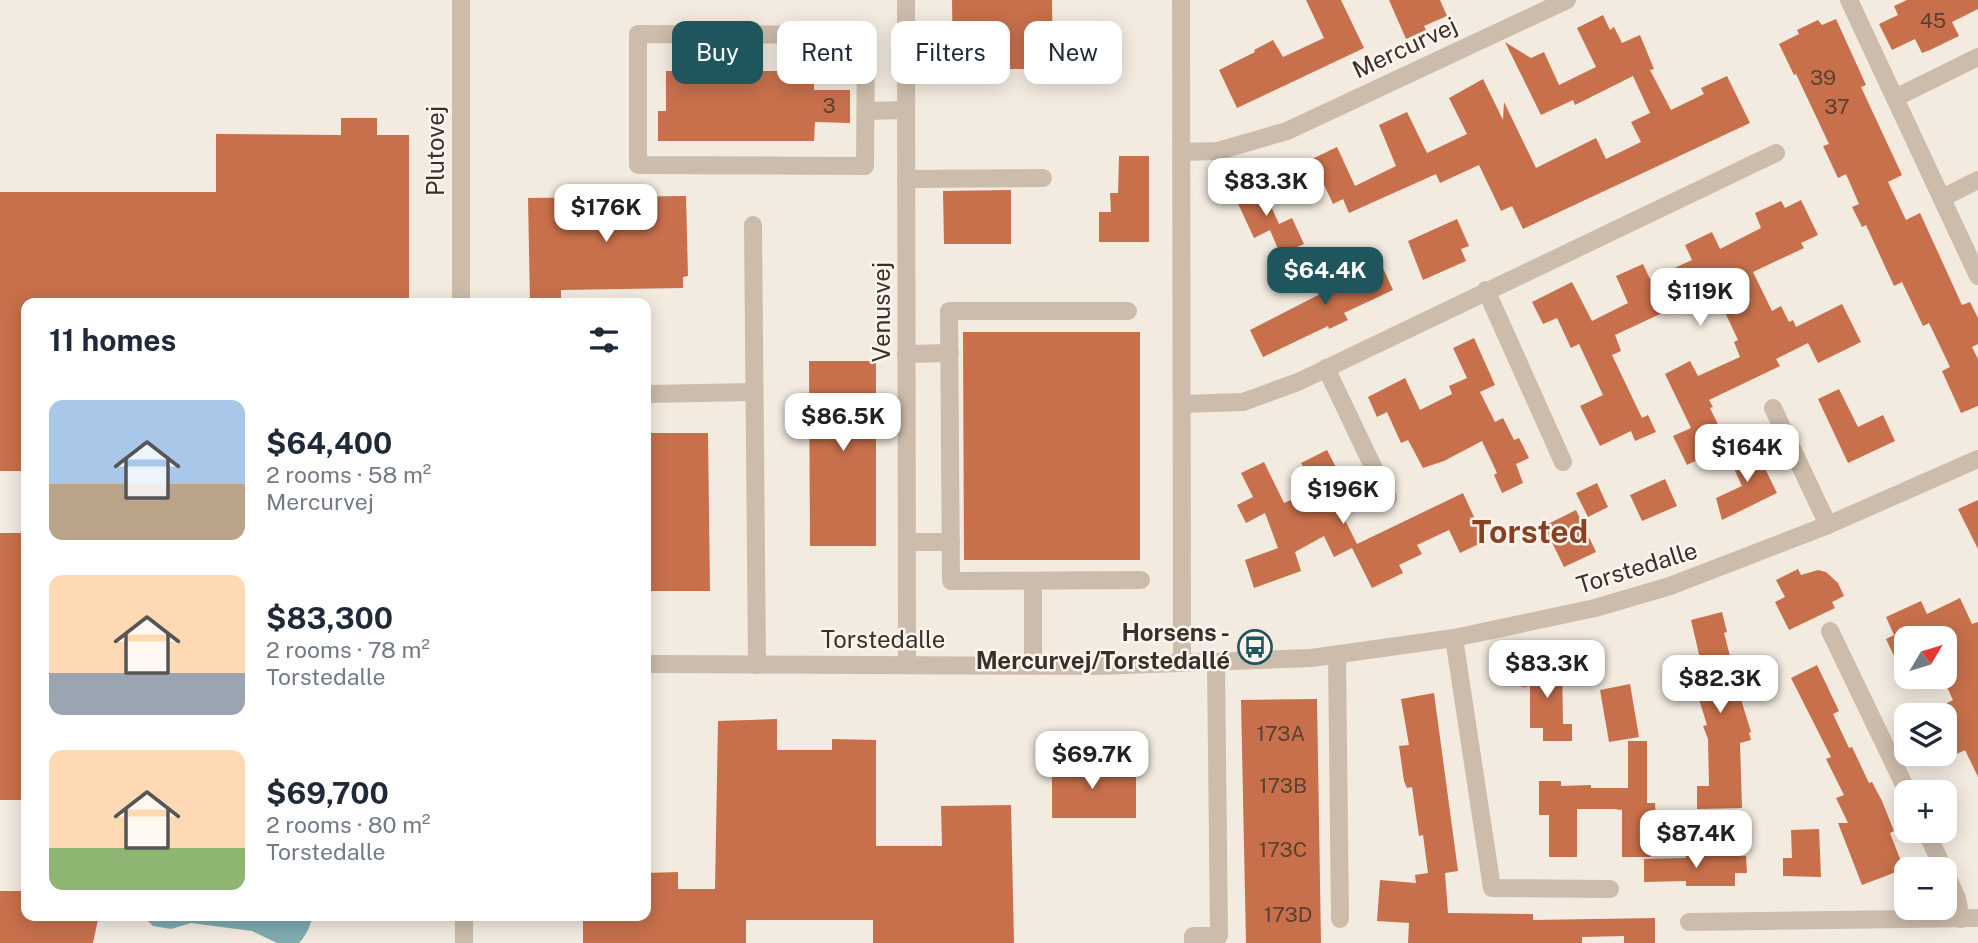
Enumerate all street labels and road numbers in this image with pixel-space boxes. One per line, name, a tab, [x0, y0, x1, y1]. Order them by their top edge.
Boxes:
street label: Mercurvej	[1348, 11, 1461, 84]
street label: Plutovej	[421, 106, 449, 196]
street label: Venusvej	[867, 262, 895, 362]
street label: Torstedalle	[1573, 535, 1700, 599]
street label: Torstedalle	[821, 625, 945, 653]

